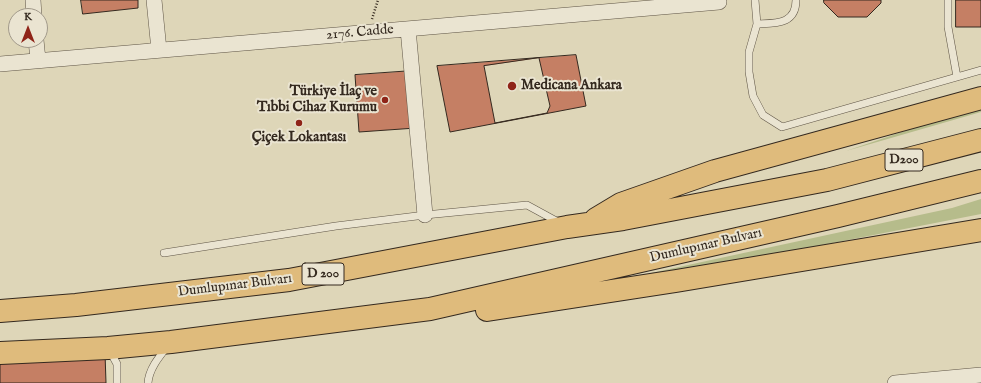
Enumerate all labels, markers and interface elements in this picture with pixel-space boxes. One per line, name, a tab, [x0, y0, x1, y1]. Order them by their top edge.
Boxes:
north arrow	[8, 8, 48, 48]
text: K	[24, 10, 32, 24]
street label: 2176. Cadde	[326, 22, 394, 44]
place label: Medicana Ankara	[521, 78, 622, 94]
marker: Medicana Ankara	[506, 80, 518, 92]
place label: Türkiye İlaç ve Tıbbi Cihaz Kurumu	[257, 84, 377, 116]
marker: Türkiye İlaç ve Tıbbi Cihaz Kurumu	[380, 95, 390, 105]
marker: Çiçek Lokantası	[294, 118, 304, 128]
place label: Çiçek Lokantası	[252, 130, 346, 146]
road number: D200	[885, 149, 923, 171]
street label: Dumlupınar Bulvarı	[648, 225, 764, 267]
road number: D 200	[302, 263, 344, 285]
street label: Dumlupınar Bulvarı	[177, 271, 293, 301]

